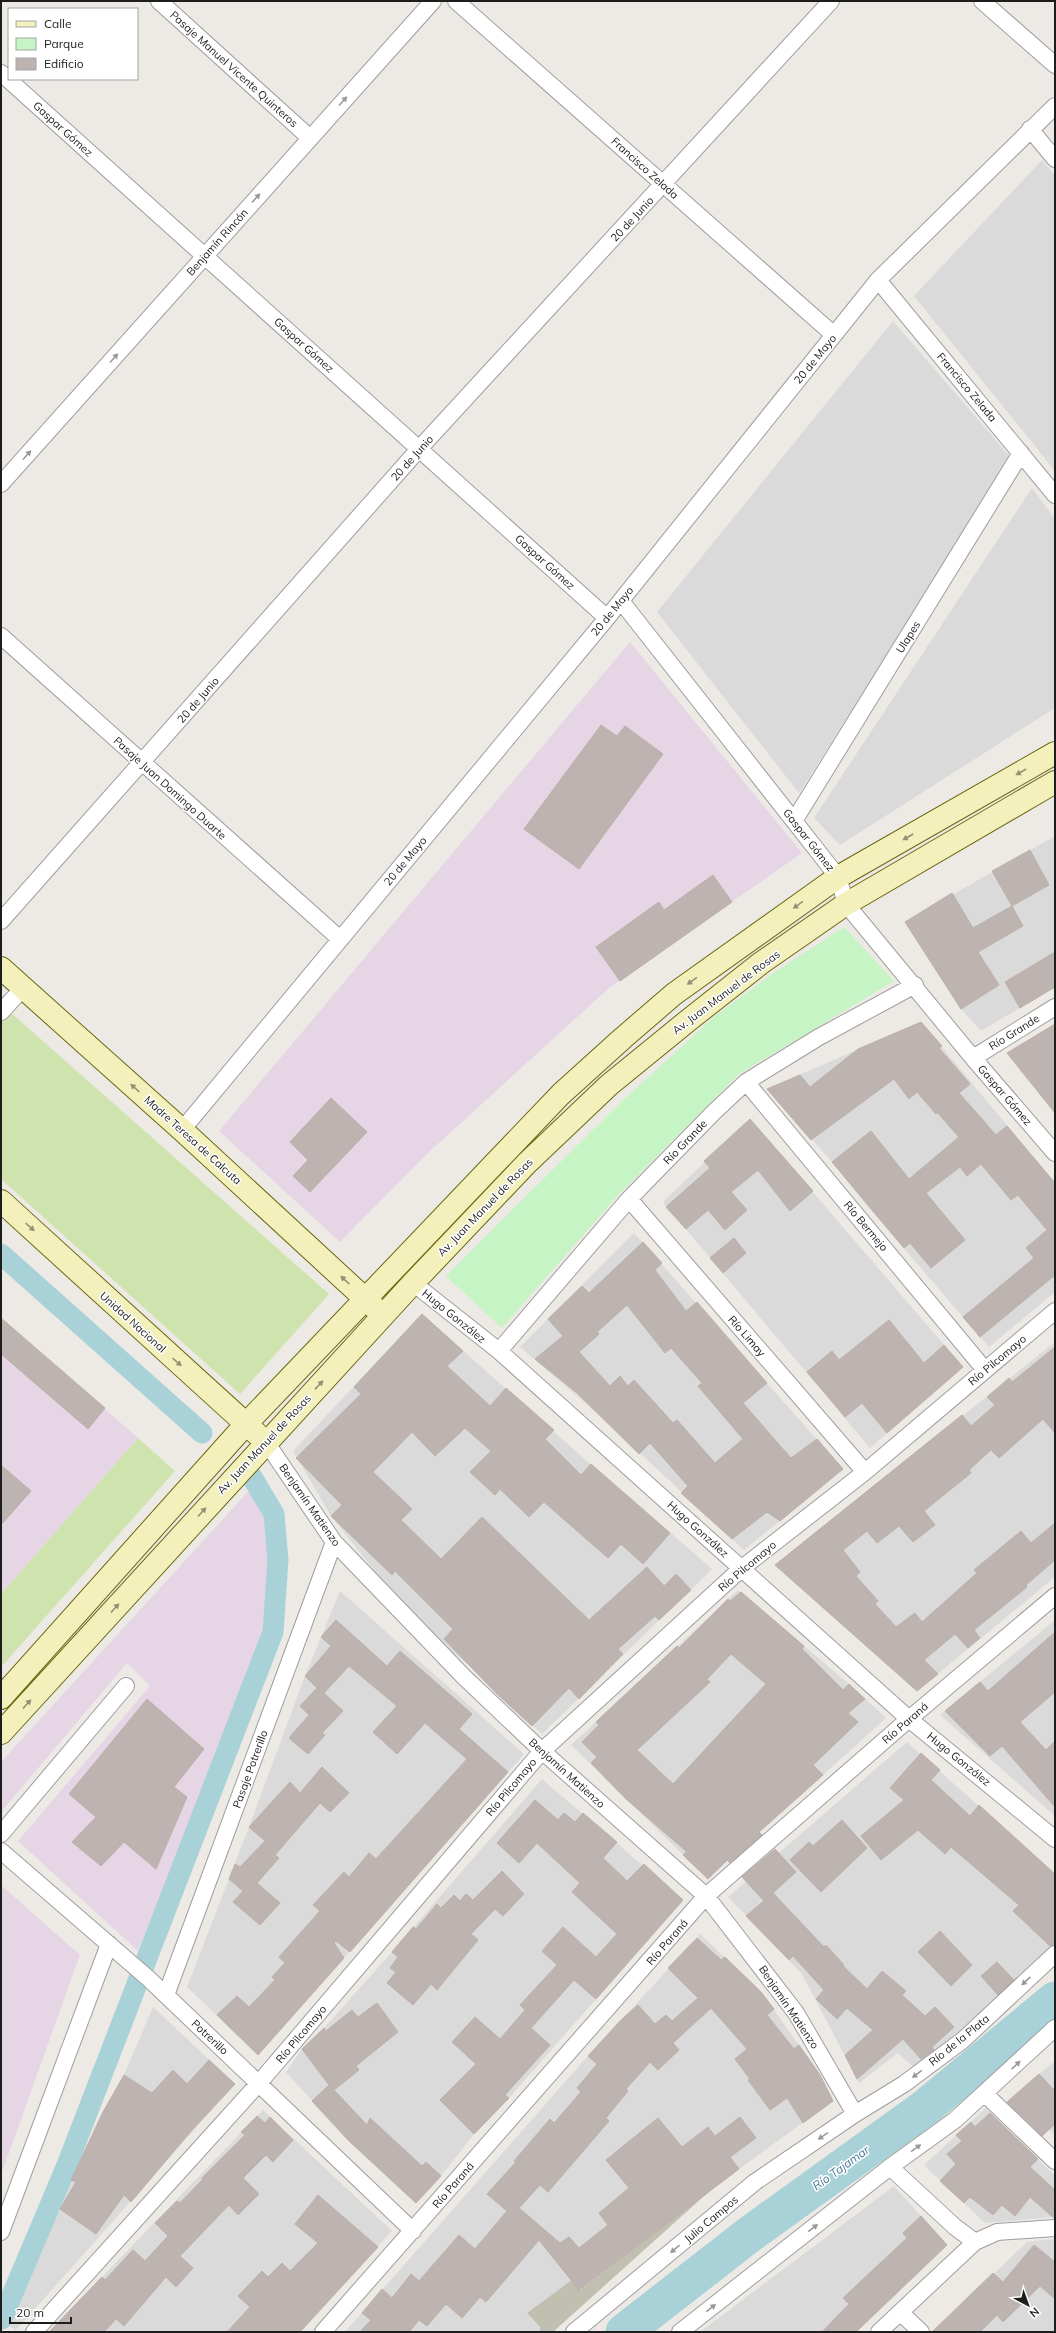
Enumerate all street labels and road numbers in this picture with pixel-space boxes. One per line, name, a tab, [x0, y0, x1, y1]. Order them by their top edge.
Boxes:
street label: Pasaje Manuel Vicente Quinteros	[167, 8, 301, 130]
street label: Gaspar Gómez	[30, 98, 96, 160]
street label: Francisco Zelada	[608, 134, 682, 202]
street label: 20 de Junio	[607, 193, 657, 245]
street label: Benjamín Rincón	[183, 206, 251, 278]
street label: Gaspar Gómez	[271, 314, 337, 376]
street label: 20 de Mayo	[791, 331, 839, 387]
street label: Francisco Zelada	[934, 350, 1000, 424]
street label: 20 de Junio	[388, 432, 436, 484]
street label: Gaspar Gómez	[512, 531, 578, 593]
street label: 20 de Mayo	[588, 583, 636, 639]
street label: Ulapes	[893, 618, 923, 656]
street label: 20 de Junio	[174, 674, 222, 726]
street label: Pasaje Juan Domingo Duarte	[111, 734, 229, 842]
street label: Gaspar Gómez	[780, 806, 838, 874]
street label: 20 de Mayo	[380, 834, 430, 888]
street label: Av. Juan Manuel de Rosas	[669, 947, 783, 1037]
street label: Río Grande	[986, 1011, 1042, 1053]
street label: Gaspar Gómez	[975, 1062, 1035, 1128]
street label: Madre Teresa de Calcuta	[141, 1093, 245, 1187]
street label: Río Grande	[660, 1117, 710, 1167]
street label: Av. Juan Manuel de Rosas	[434, 1155, 536, 1259]
street label: Río Bermejo	[841, 1198, 891, 1254]
street label: Hugo González	[419, 1286, 489, 1346]
street label: Unidad Nacional	[97, 1288, 169, 1356]
street label: Río Limay	[725, 1313, 769, 1360]
street label: Río Pilcomayo	[965, 1332, 1029, 1388]
street label: Av. Juan Manuel de Rosas	[214, 1391, 314, 1497]
street label: Benjamín Matienzo	[276, 1461, 344, 1549]
street label: Hugo González	[664, 1498, 732, 1560]
street label: Río Pilcomayo	[715, 1538, 779, 1594]
street label: Río Paraná	[879, 1699, 931, 1747]
street label: Pasaje Potrerillo	[229, 1728, 271, 1810]
street label: Hugo González	[924, 1729, 994, 1789]
street label: Benjamín Matienzo	[526, 1735, 608, 1811]
street label: Río Pilcomayo	[483, 1755, 539, 1819]
street label: Río Paraná	[643, 1916, 691, 1968]
street label: Benjamín Matienzo	[756, 1963, 822, 2051]
street label: Río Pilcomayo	[273, 2002, 329, 2066]
street label: Río de la Plata	[926, 2011, 992, 2069]
street label: Potrerillo	[189, 2017, 231, 2057]
street label: Río Paraná	[429, 2159, 477, 2211]
street label: Julio Campos	[681, 2192, 741, 2246]

